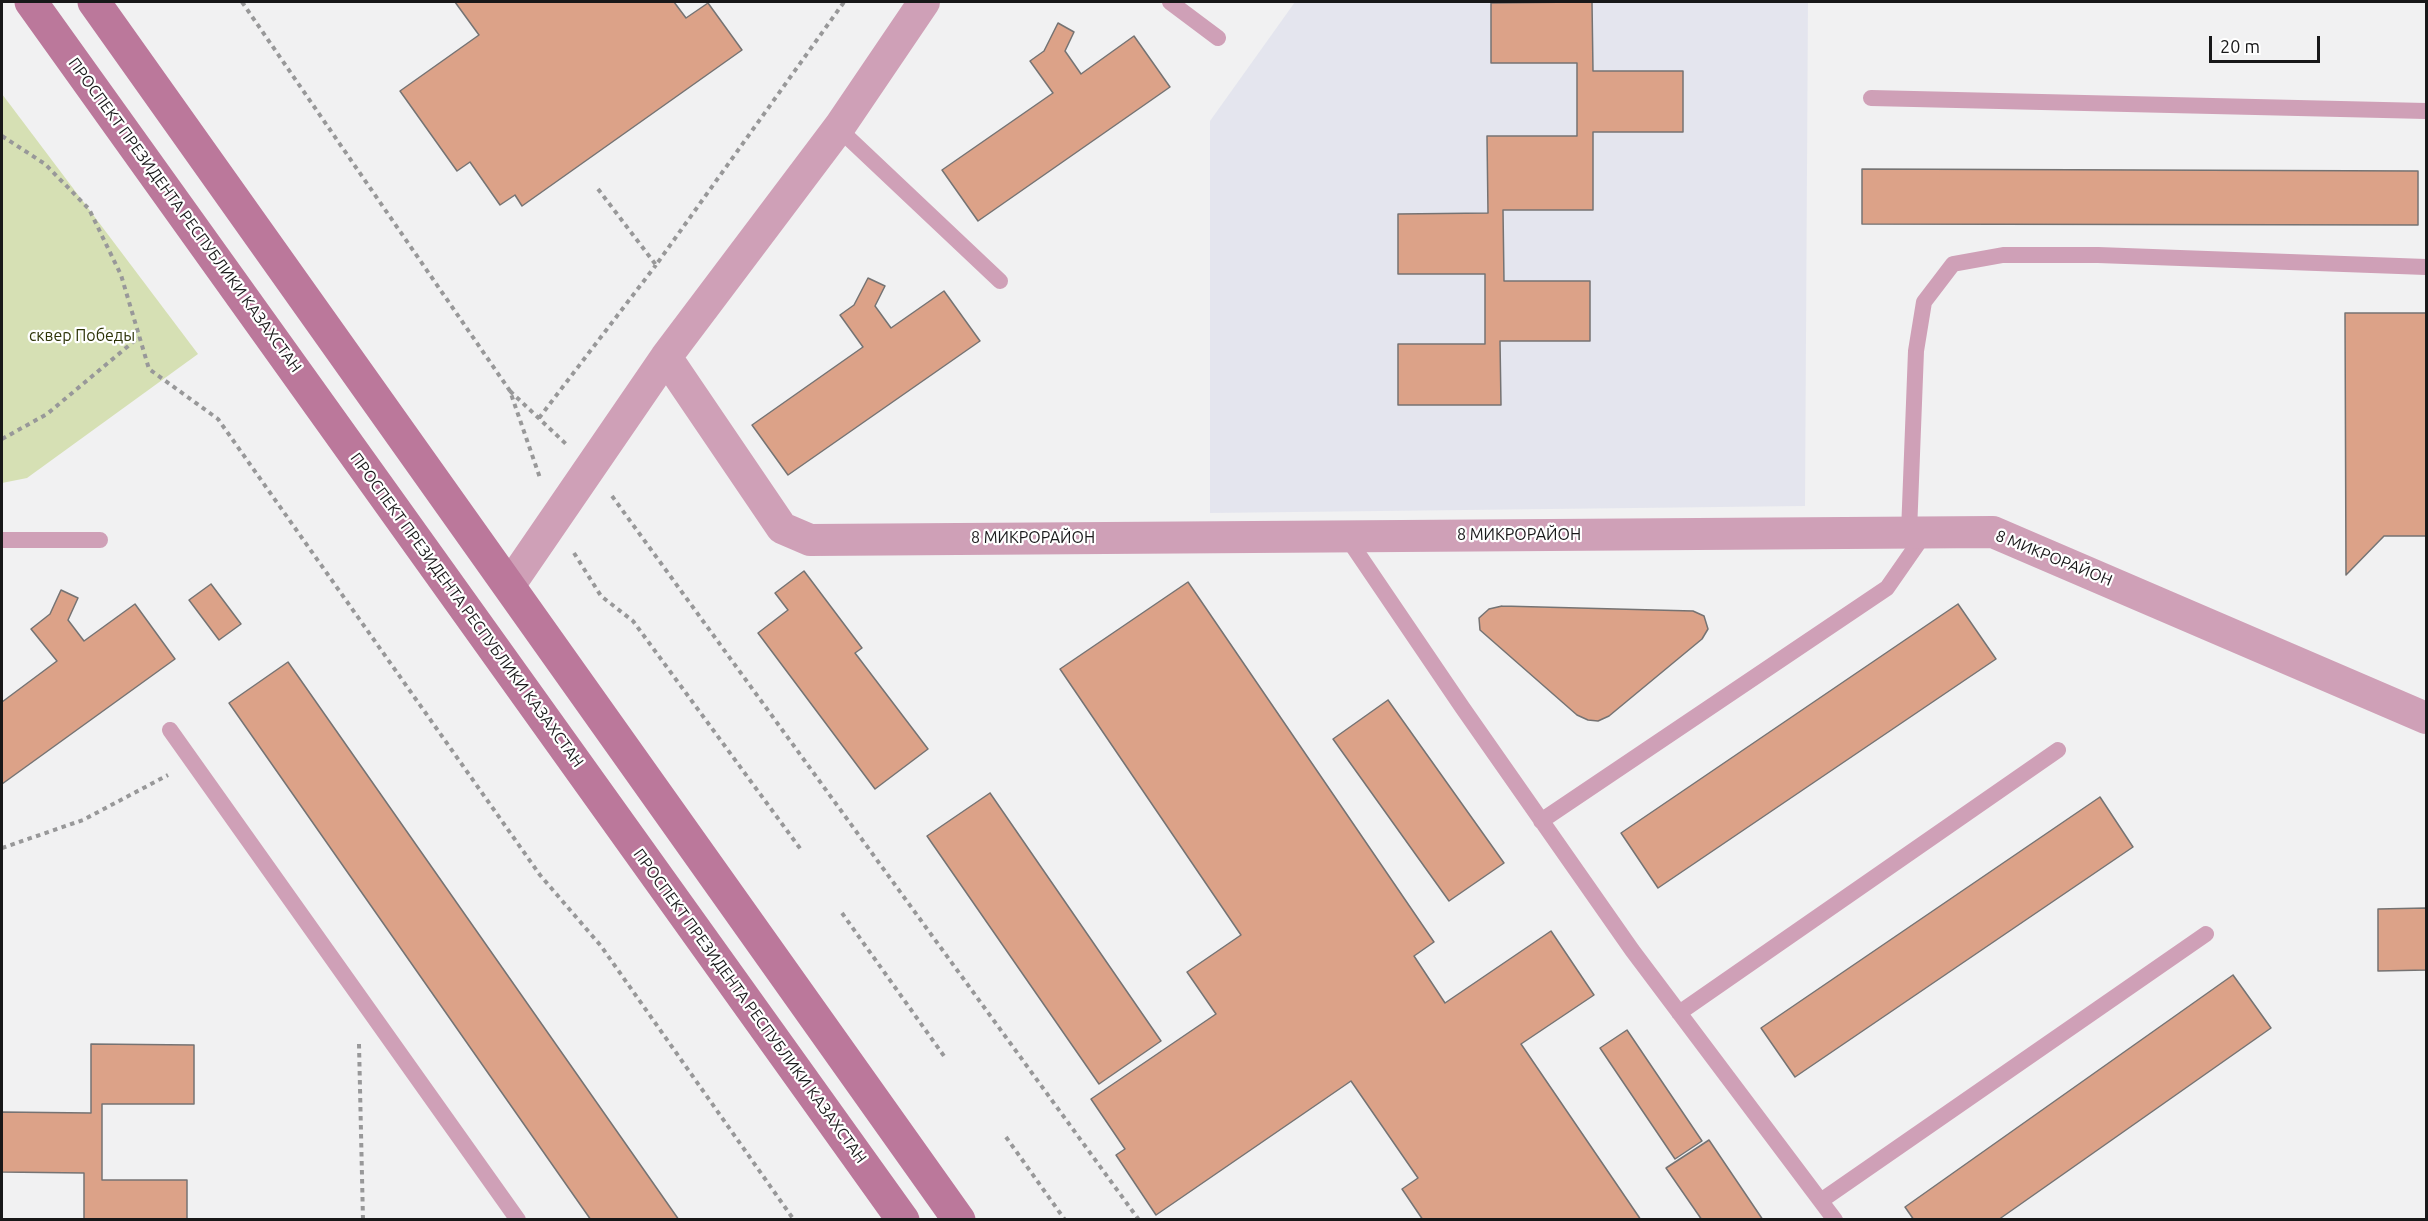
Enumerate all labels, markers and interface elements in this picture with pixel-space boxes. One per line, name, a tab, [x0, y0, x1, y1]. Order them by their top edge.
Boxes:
scale bar	[2212, 24, 2323, 62]
text: 20 m	[2220, 36, 2260, 56]
street label: ПРОСПЕКТ ПРЕЗИДЕНТА РЕСПУБЛИКИ КАЗАХСТАН	[64, 54, 306, 376]
park label: сквер Победы	[29, 326, 135, 346]
street label: ПРОСПЕКТ ПРЕЗИДЕНТА РЕСПУБЛИКИ КАЗАХСТАН	[346, 449, 588, 771]
street label: 8 МИКРОРАЙОН	[1457, 525, 1581, 545]
street label: 8 МИКРОРАЙОН	[1993, 526, 2115, 590]
street label: 8 МИКРОРАЙОН	[971, 528, 1095, 548]
street label: ПРОСПЕКТ ПРЕЗИДЕНТА РЕСПУБЛИКИ КАЗАХСТАН	[629, 845, 871, 1167]

